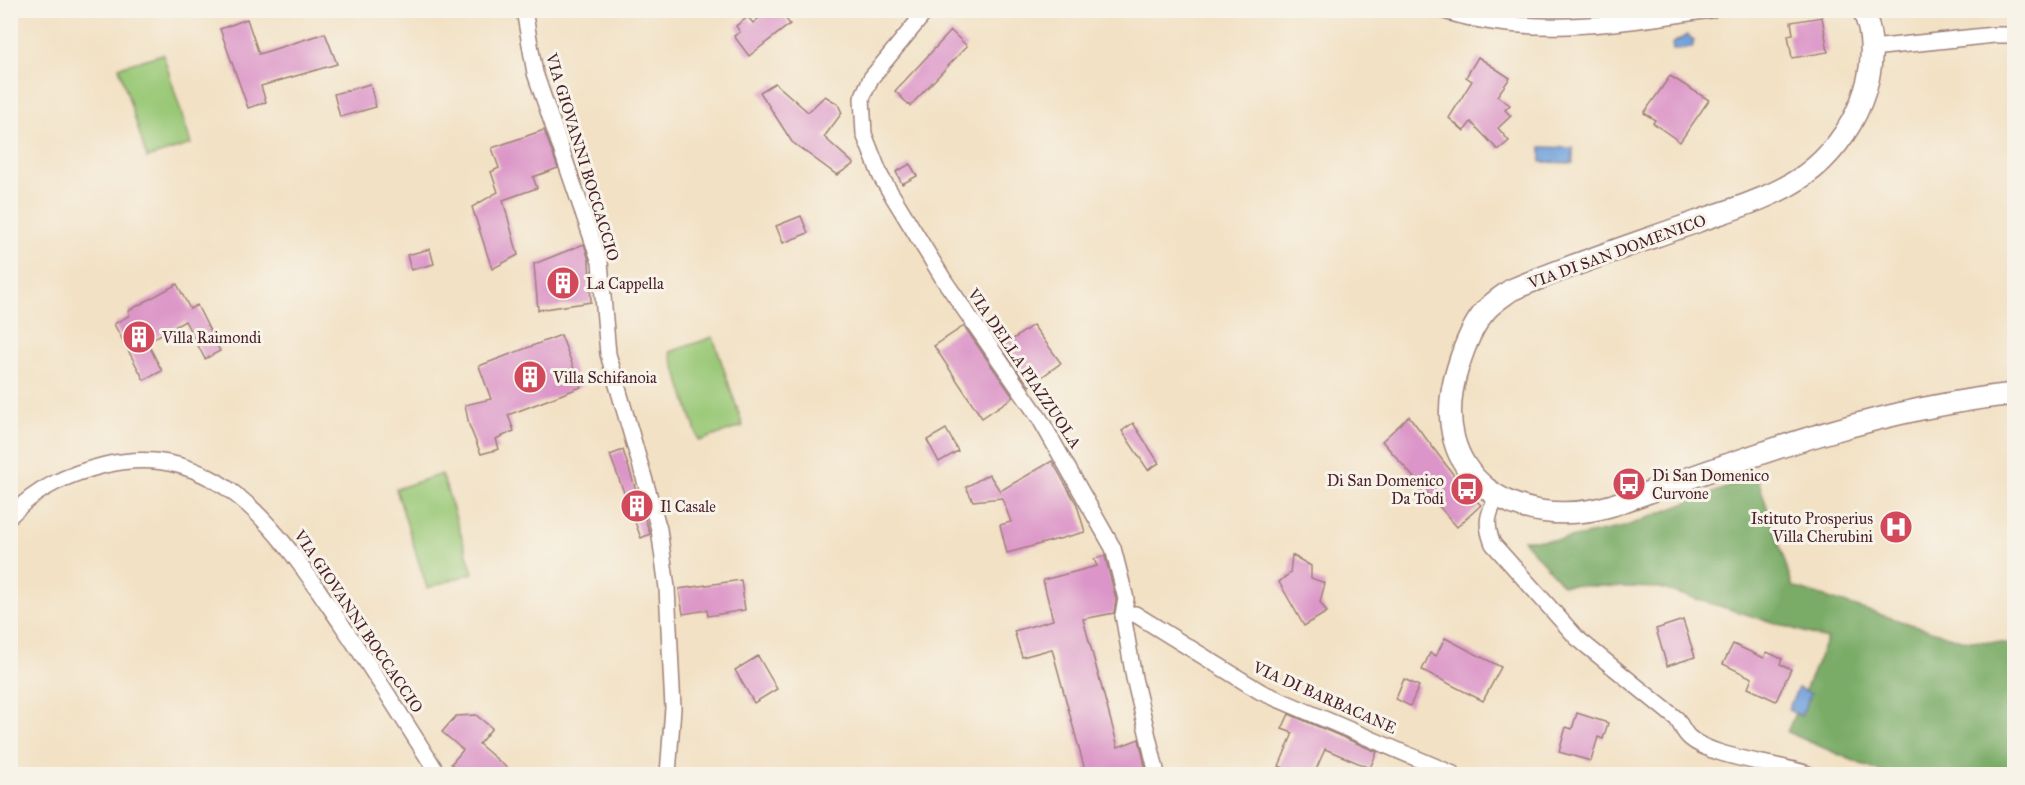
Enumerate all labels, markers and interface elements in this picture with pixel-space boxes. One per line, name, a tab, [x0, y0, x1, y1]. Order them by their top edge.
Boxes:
street label: VIA GIOVANNI BOCCACCIO	[542, 50, 623, 263]
street label: VIA DI SAN DOMENICO	[1525, 210, 1709, 293]
building icon: La Cappella	[545, 265, 581, 301]
place label: La Cappella	[586, 274, 664, 293]
street label: VIA DELLA PIAZZUOLA	[963, 284, 1085, 452]
building icon: Villa Raimondi	[121, 319, 157, 355]
place label: Villa Raimondi	[161, 328, 262, 347]
building icon: Villa Schifanoia	[512, 359, 548, 395]
place label: Villa Schifanoia	[552, 368, 657, 387]
bus stop icon: Di San Domenico Curvone	[1611, 466, 1647, 502]
place label: Di San Domenico Curvone	[1652, 466, 1769, 503]
place label: Di San Domenico Da Todi	[1327, 471, 1445, 508]
bus stop icon: Di San Domenico Da Todi	[1449, 471, 1485, 507]
building icon: Il Casale	[619, 488, 655, 524]
place label: Il Casale	[660, 497, 716, 516]
place label: Istituto Prosperius Villa Cherubini	[1751, 509, 1874, 546]
hospital icon: Istituto Prosperius Villa Cherubini	[1878, 509, 1914, 545]
street label: VIA GIOVANNI BOCCACCIO	[290, 525, 427, 716]
street label: VIA DI BARBACANE	[1249, 657, 1400, 738]

